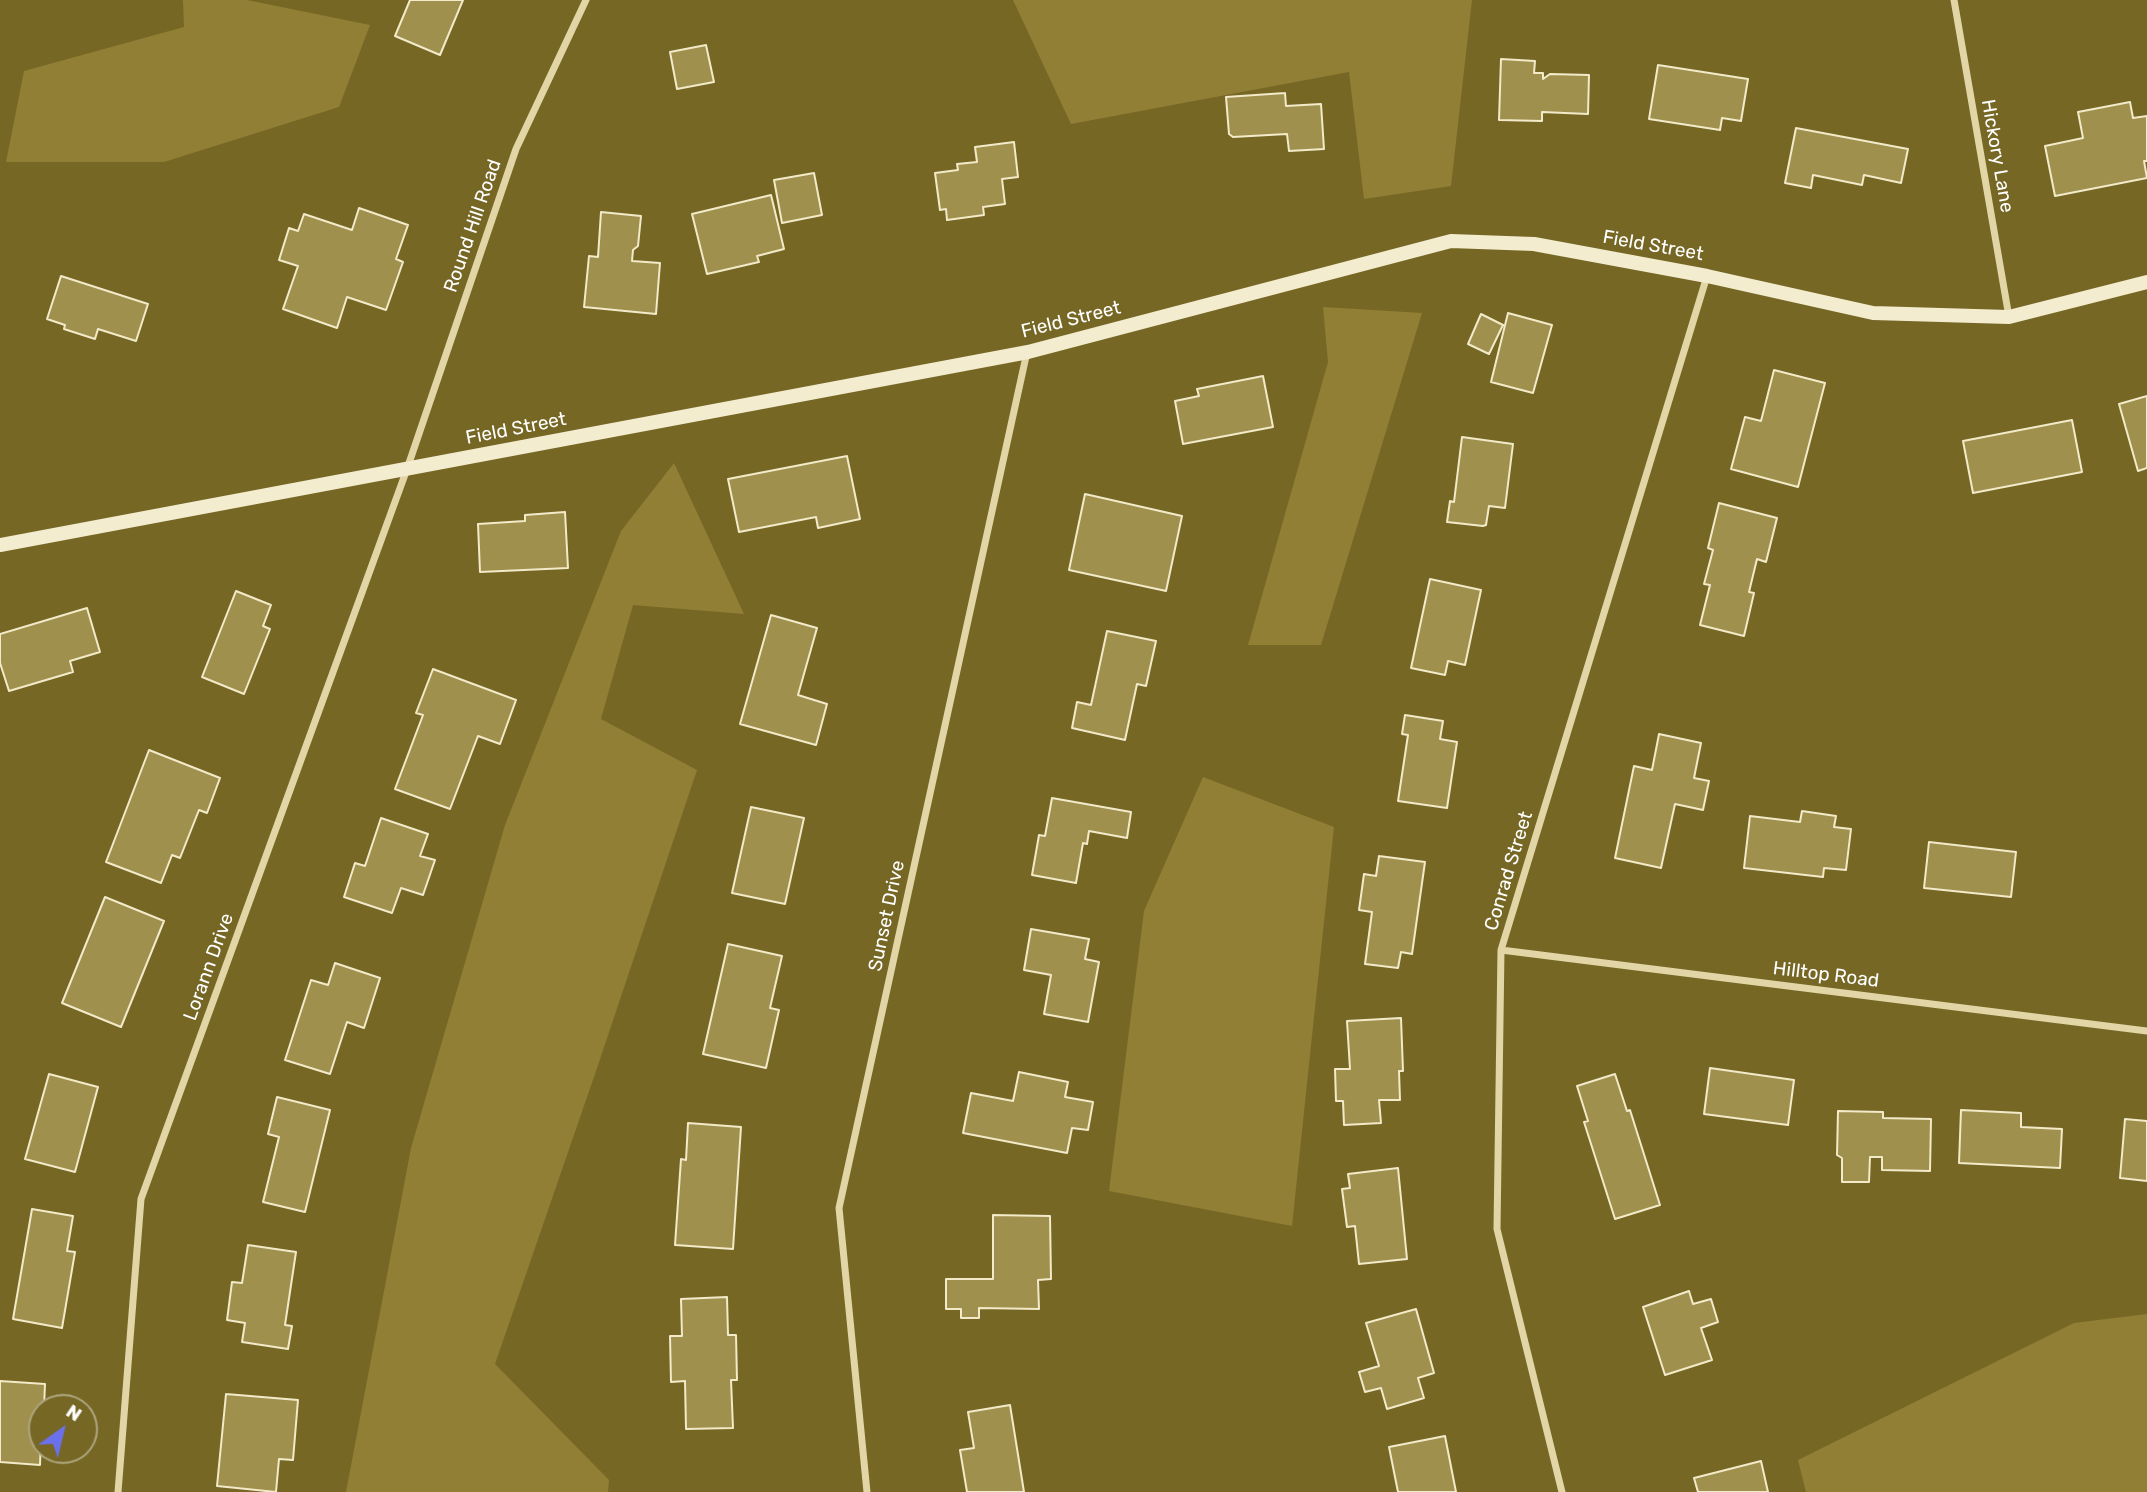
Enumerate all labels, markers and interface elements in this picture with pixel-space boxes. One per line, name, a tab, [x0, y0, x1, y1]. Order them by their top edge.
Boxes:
street label: Hickory Lane	[1976, 98, 2018, 214]
street label: Round Hill Road	[440, 156, 506, 296]
street label: Field Street	[1601, 226, 1705, 266]
street label: Field Street	[1019, 297, 1123, 343]
street label: Field Street	[464, 408, 568, 450]
street label: Conrad Street	[1480, 809, 1538, 933]
street label: Sunset Drive	[864, 858, 910, 974]
street label: Lorann Drive	[179, 910, 239, 1024]
street label: Hilltop Road	[1772, 957, 1880, 993]
north arrow	[28, 1394, 98, 1464]
text: N	[62, 1399, 86, 1426]

